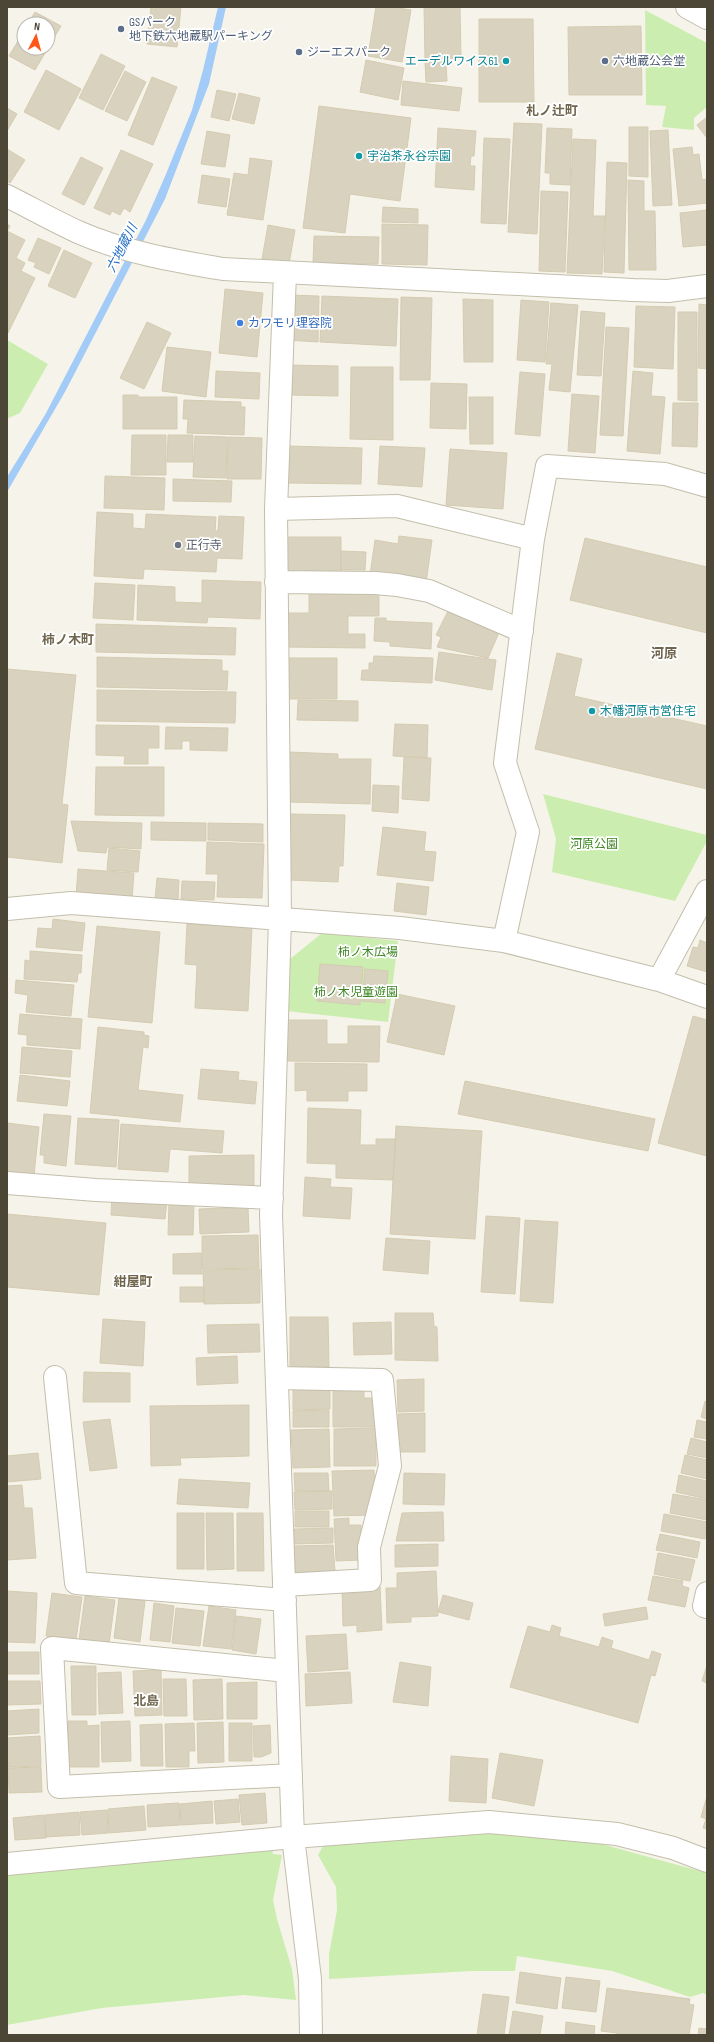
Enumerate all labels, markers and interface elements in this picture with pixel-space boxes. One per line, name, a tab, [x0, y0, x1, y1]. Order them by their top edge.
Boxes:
place label: GSパーク 地下鉄六地蔵駅パーキング	[129, 15, 273, 44]
north arrow	[16, 16, 56, 56]
text: N	[33, 20, 41, 33]
marker: GSパーク 地下鉄六地蔵駅パーキング	[116, 24, 126, 34]
place label: ジーエスパーク	[307, 45, 391, 60]
marker: ジーエスパーク	[294, 47, 304, 57]
place label: エーデルワイス61	[405, 54, 499, 69]
place label: 六地蔵公会堂	[613, 54, 685, 69]
marker: エーデルワイス61	[501, 56, 511, 66]
marker: 六地蔵公会堂	[600, 56, 610, 66]
district label: 札ノ辻町	[526, 103, 578, 119]
place label: 宇治茶永谷宗園	[367, 149, 451, 164]
marker: 宇治茶永谷宗園	[354, 151, 364, 161]
water label: 六地蔵川	[103, 219, 142, 275]
place label: カワモリ理容院	[248, 316, 332, 331]
marker: カワモリ理容院	[235, 318, 245, 328]
place label: 正行寺	[186, 538, 222, 553]
marker: 正行寺	[173, 540, 183, 550]
district label: 柿ノ木町	[42, 632, 94, 648]
district label: 河原	[651, 646, 677, 662]
place label: 木幡河原市営住宅	[600, 704, 696, 719]
marker: 木幡河原市営住宅	[587, 706, 597, 716]
park label: 河原公園	[570, 837, 618, 852]
park label: 柿ノ木広場	[338, 945, 398, 960]
park label: 柿ノ木児童遊園	[314, 985, 398, 1000]
district label: 紺屋町	[113, 1274, 153, 1290]
district label: 北島	[133, 1693, 159, 1709]

